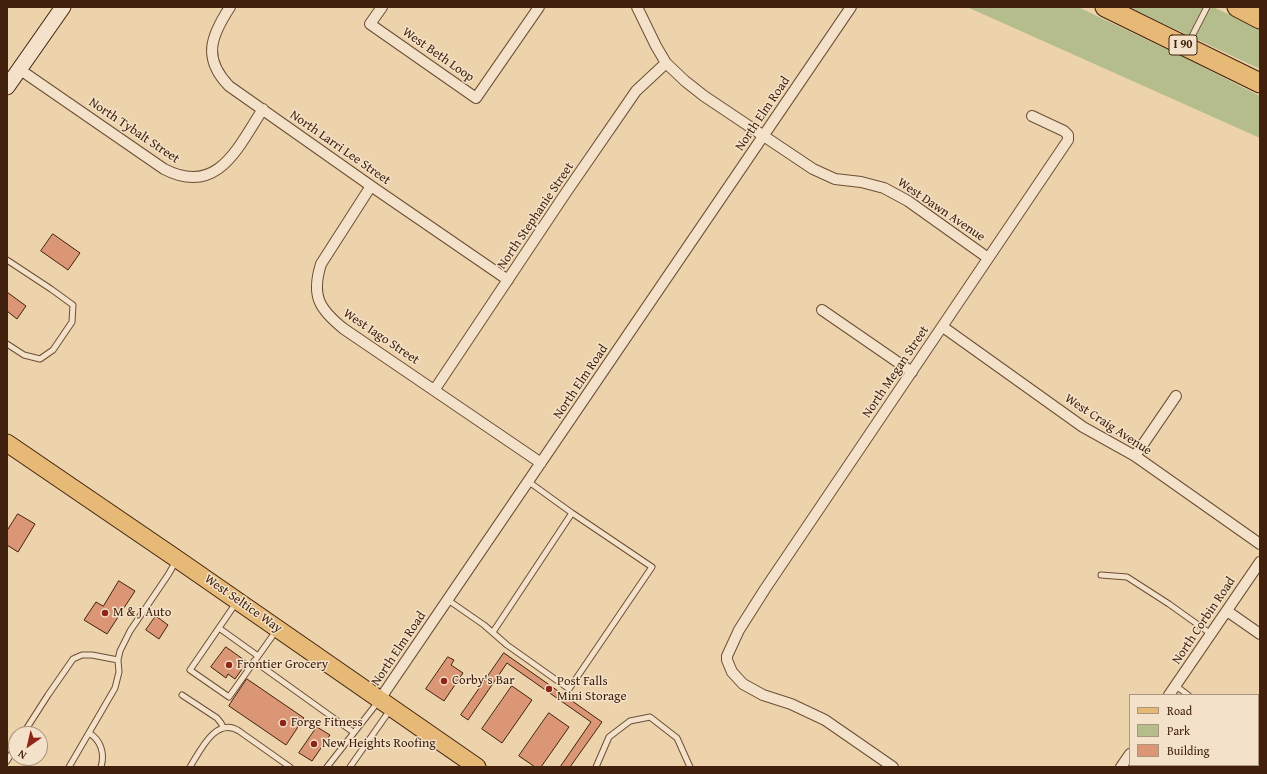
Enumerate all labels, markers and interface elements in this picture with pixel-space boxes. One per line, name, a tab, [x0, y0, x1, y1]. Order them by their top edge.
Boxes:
street label: West Beth Loop	[399, 24, 477, 86]
road number: I 90	[1169, 35, 1197, 55]
street label: North Elm Road	[732, 74, 794, 154]
street label: North Tybalt Street	[86, 95, 182, 167]
street label: North Larri Lee Street	[287, 107, 393, 189]
street label: North Stephanie Street	[494, 160, 578, 272]
street label: West Dawn Avenue	[894, 175, 988, 245]
street label: West Iago Street	[340, 306, 422, 368]
street label: North Megan Street	[859, 323, 933, 421]
street label: North Elm Road	[550, 342, 612, 422]
street label: West Craig Avenue	[1062, 391, 1154, 459]
street label: West Seltice Way	[201, 571, 285, 637]
street label: North Corbin Road	[1169, 574, 1239, 668]
place label: M & J Auto	[113, 605, 171, 621]
marker: M & J Auto	[100, 608, 110, 618]
street label: North Elm Road	[368, 609, 430, 689]
place label: Frontier Grocery	[237, 657, 328, 673]
marker: Frontier Grocery	[224, 660, 234, 670]
place label: Corby's Bar	[452, 673, 514, 689]
place label: Post Falls Mini Storage	[557, 674, 627, 705]
marker: Corby's Bar	[439, 676, 449, 686]
marker: Post Falls Mini Storage	[544, 684, 554, 694]
legend	[1129, 694, 1259, 766]
text: Road	[1167, 702, 1192, 719]
place label: Forge Fitness	[291, 715, 363, 731]
marker: Forge Fitness	[278, 718, 288, 728]
text: Park	[1167, 722, 1190, 739]
north arrow	[8, 726, 48, 766]
place label: New Heights Roofing	[322, 736, 436, 752]
marker: New Heights Roofing	[309, 739, 319, 749]
text: Building	[1167, 742, 1210, 759]
text: N	[14, 746, 29, 764]

